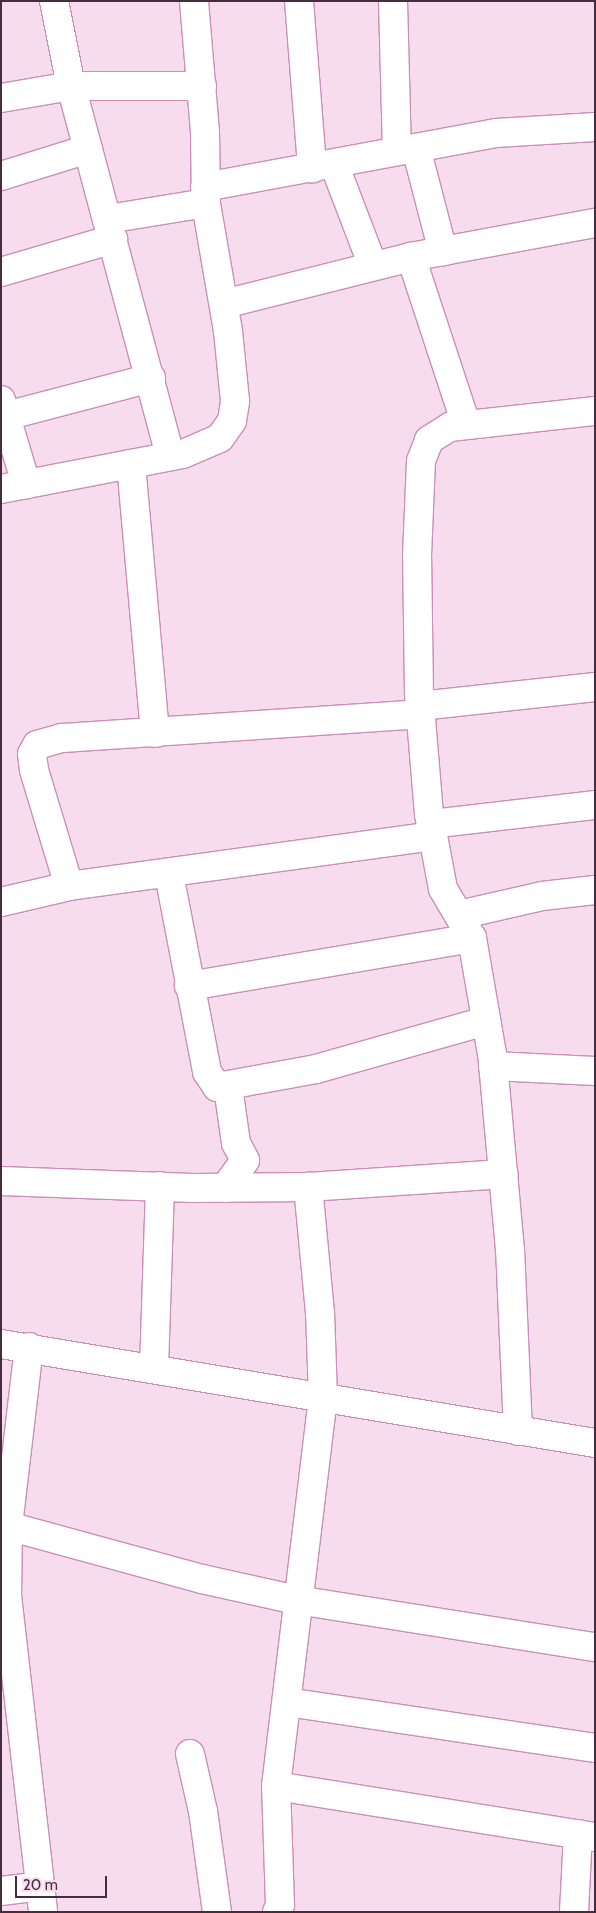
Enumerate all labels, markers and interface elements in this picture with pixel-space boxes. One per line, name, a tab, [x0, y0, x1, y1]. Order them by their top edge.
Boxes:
scale bar	[18, 1866, 110, 1898]
text: 20 m	[23, 1876, 58, 1894]

